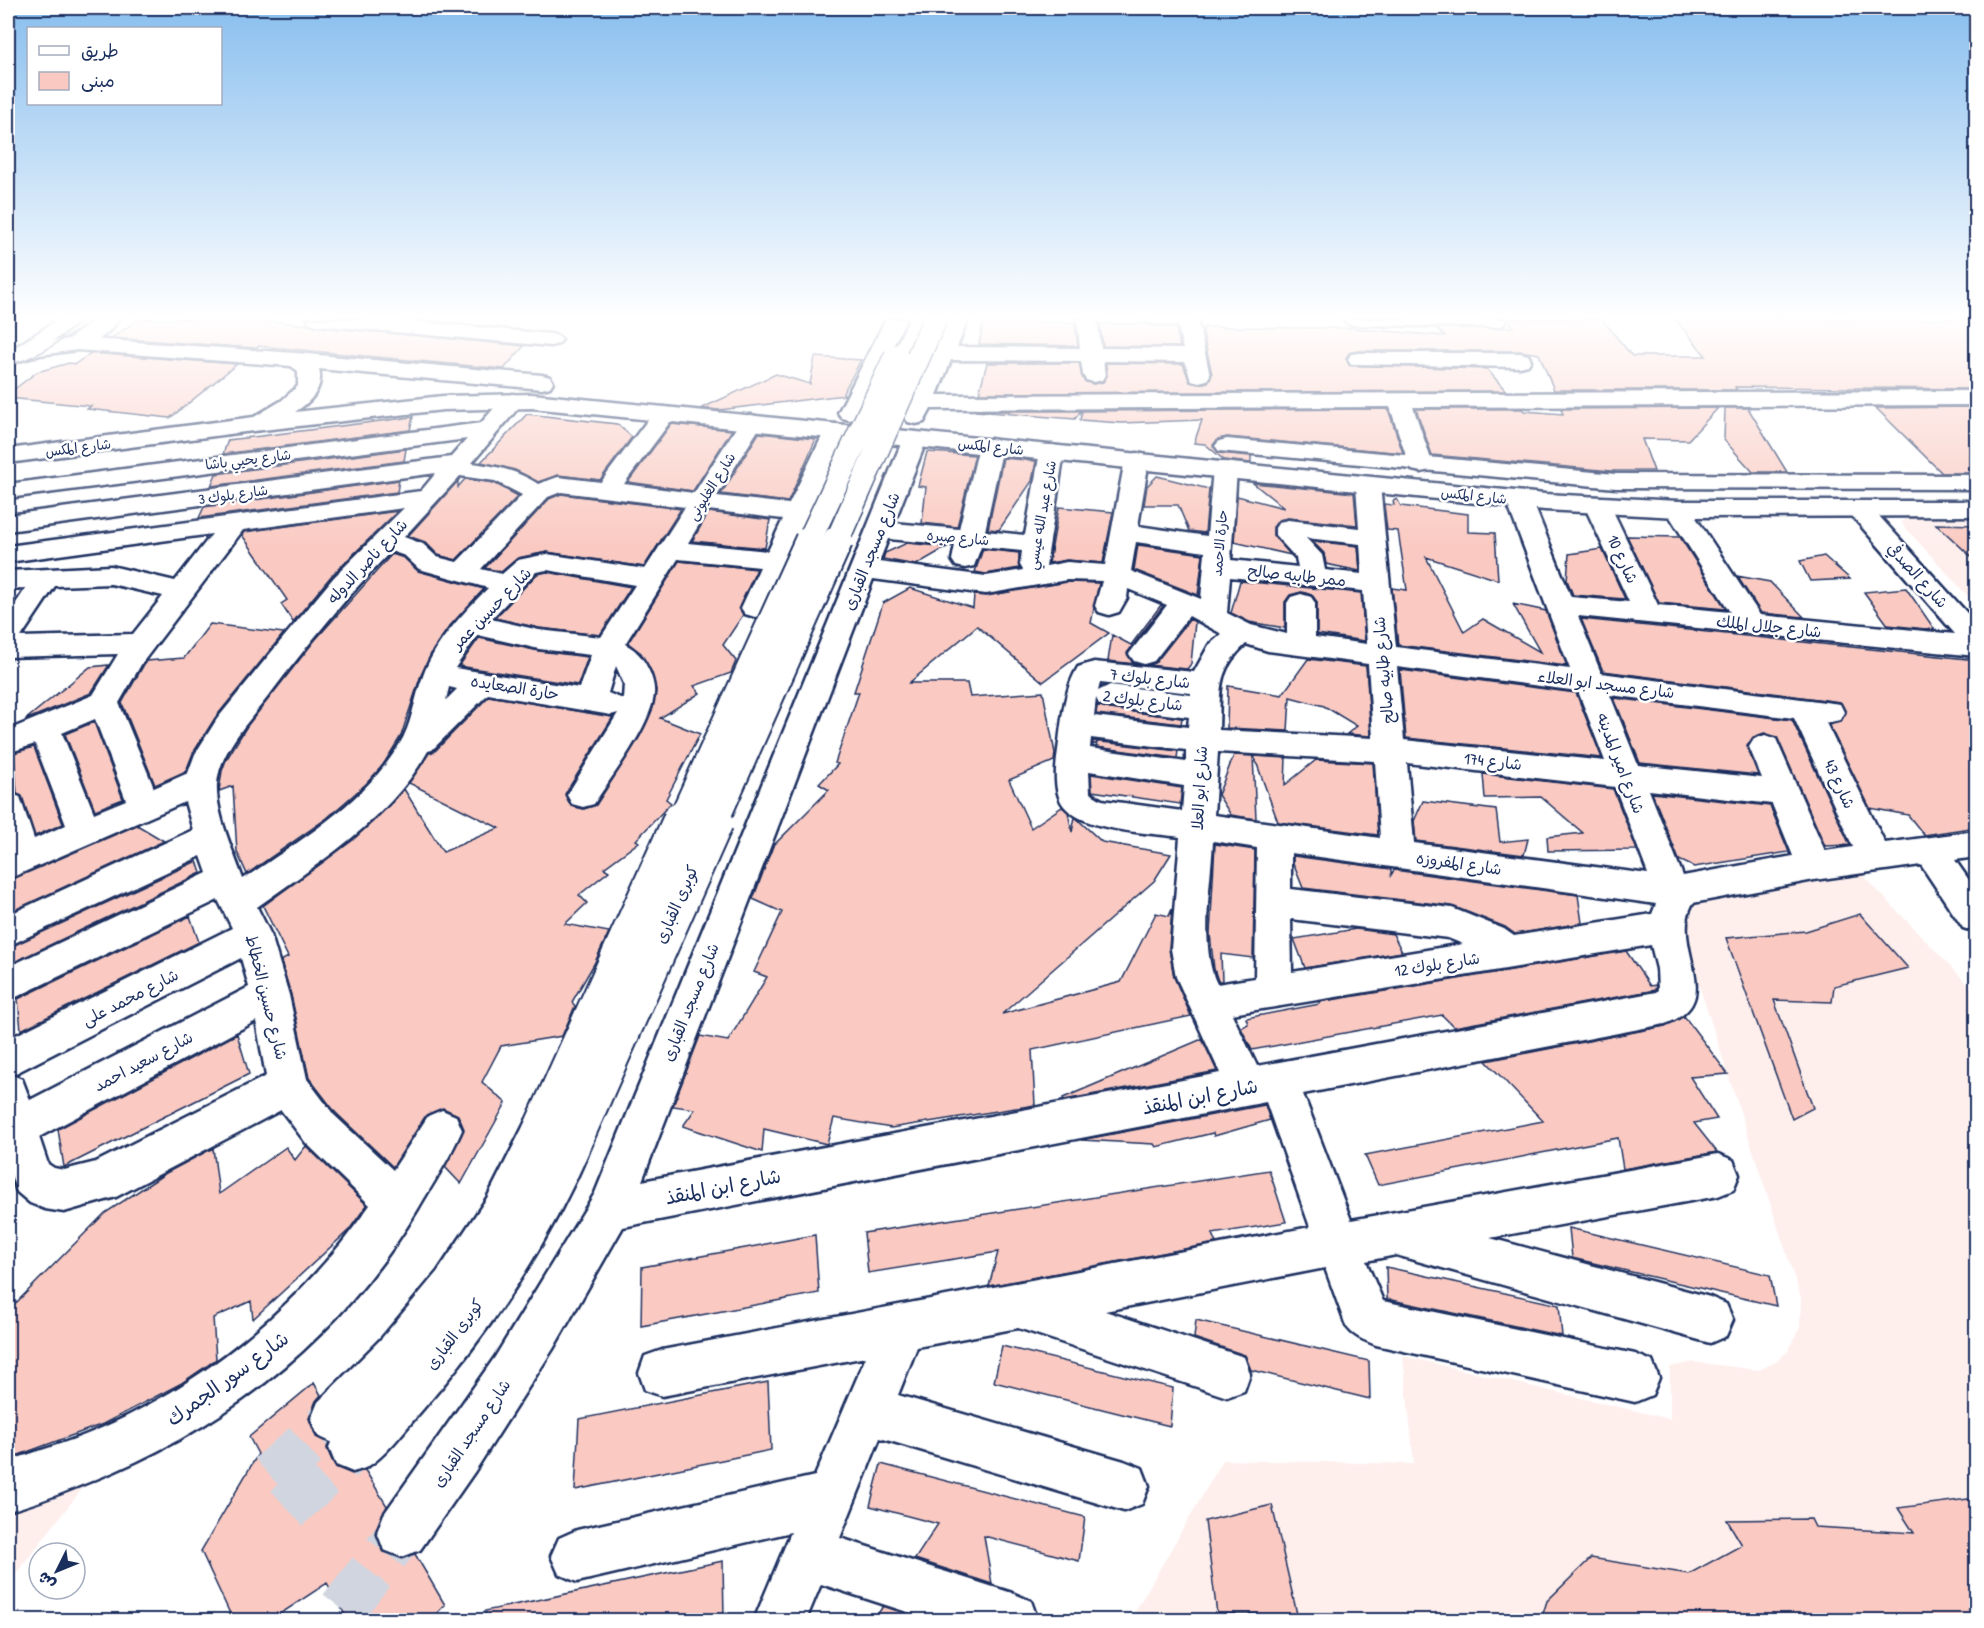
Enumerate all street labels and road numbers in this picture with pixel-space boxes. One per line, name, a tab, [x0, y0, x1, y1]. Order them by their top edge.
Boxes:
street label: شارع المكس	[957, 433, 1025, 460]
street label: شارع المكس	[44, 434, 112, 461]
street label: شارع يحيي باشا	[204, 444, 293, 478]
street label: شارع الغليونى	[683, 448, 740, 524]
street label: شارع عبد الله عيسي	[1022, 459, 1064, 572]
street label: شارع بلوك 3	[197, 480, 269, 509]
street label: شارع المكس	[1440, 482, 1508, 509]
street label: شارع مسجد القبارى	[837, 489, 906, 614]
street label: حارة الاحمد	[1207, 509, 1231, 577]
street label: شارع ناصر الدوله	[322, 514, 413, 609]
street label: شارع صبره	[926, 525, 990, 550]
street label: شارع 10	[1601, 531, 1644, 587]
street label: شارع الصدفي	[1882, 537, 1953, 613]
street label: ممر طابيه صالح	[1247, 559, 1347, 591]
street label: شارع حسين عمر	[445, 562, 537, 656]
street label: شارع جلال الملك	[1715, 610, 1823, 643]
street label: شارع طابيه صالح	[1367, 616, 1400, 724]
street label: شارع بلوك 7	[1109, 663, 1191, 694]
street label: شارع مسجد ابو العلاء	[1536, 665, 1676, 704]
street label: حارة الصعايده	[469, 669, 561, 705]
street label: شارع بلوك 2	[1102, 684, 1184, 717]
street label: شارع امير المدينه	[1591, 710, 1650, 817]
street label: شارع ابو العلا	[1186, 745, 1213, 831]
street label: شارع 174	[1463, 747, 1523, 776]
street label: شارع 43	[1818, 756, 1861, 812]
street label: شارع المفروزه	[1415, 846, 1503, 881]
street label: كوبرى القبارى	[649, 861, 703, 947]
street label: شارع حسين الخطاط	[240, 932, 293, 1062]
street label: شارع مسجد القبارى	[656, 940, 725, 1065]
street label: شارع بلوك 12	[1393, 946, 1481, 983]
street label: شارع محمد على	[78, 963, 182, 1032]
street label: شارع سعيد احمد	[90, 1026, 197, 1097]
street label: شارع ابن المنقذ	[1140, 1072, 1260, 1121]
street label: شارع ابن المنقذ	[663, 1162, 783, 1211]
street label: كوبرى القبارى	[420, 1294, 488, 1374]
street label: شارع سور الجمرك	[160, 1324, 294, 1432]
street label: شارع مسجد القبارى	[427, 1375, 516, 1492]

